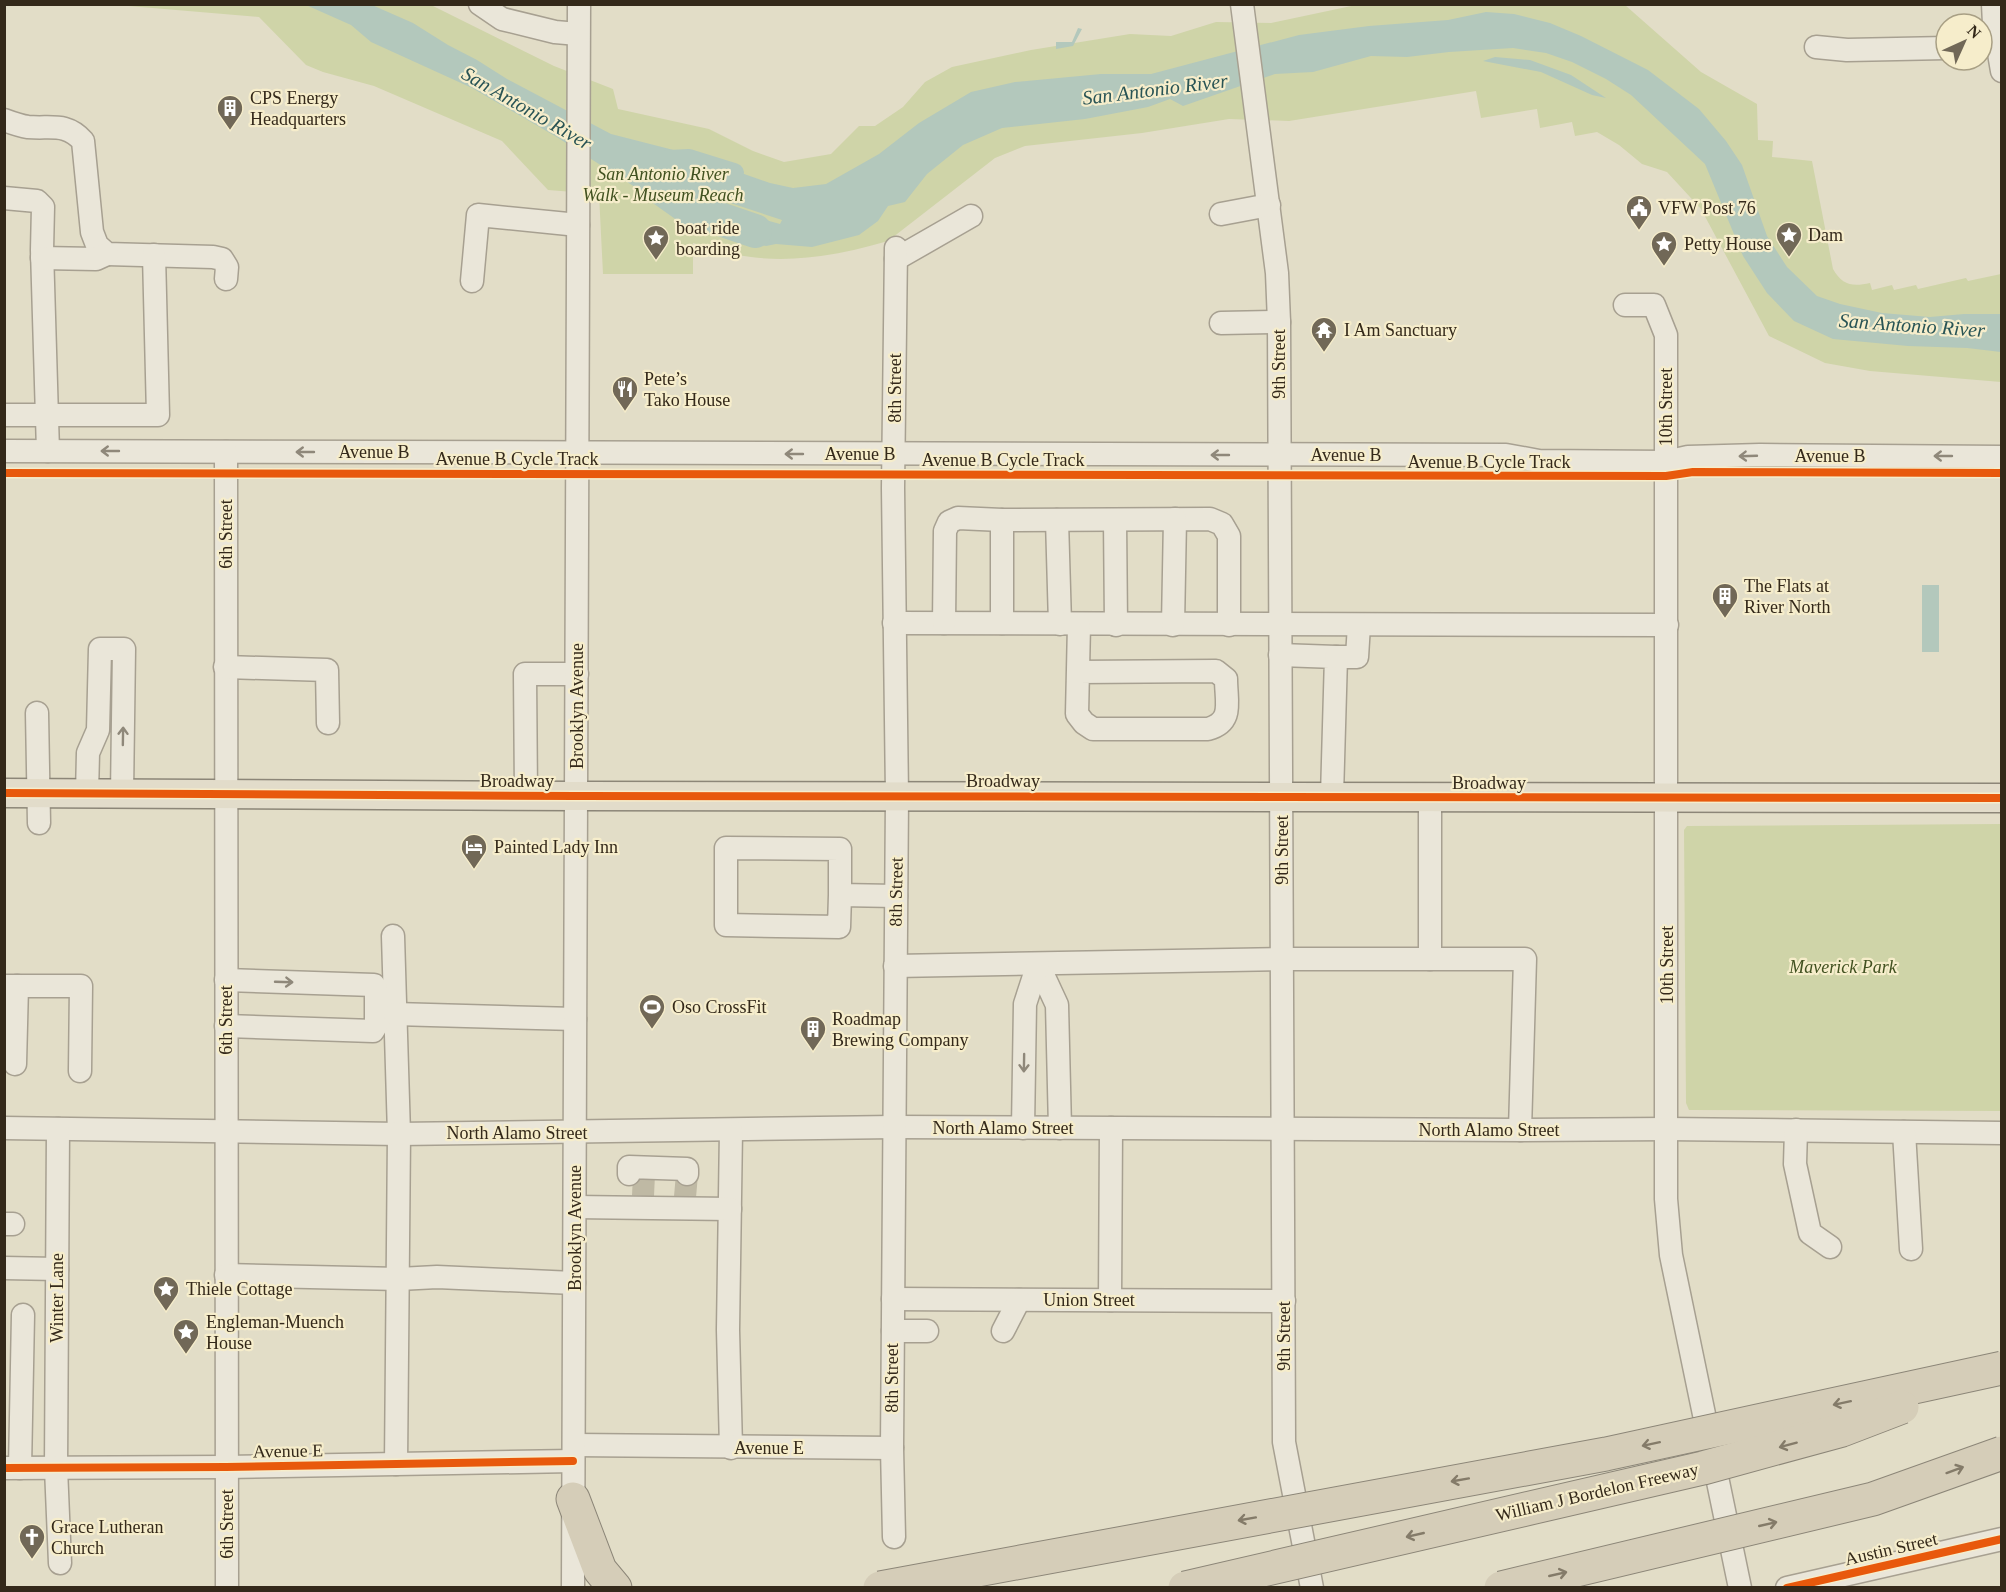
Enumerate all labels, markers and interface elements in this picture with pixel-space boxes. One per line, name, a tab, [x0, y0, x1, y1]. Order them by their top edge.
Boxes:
north arrow	[1934, 12, 1994, 72]
text: N	[1964, 22, 1985, 42]
water label: San Antonio River	[458, 62, 596, 154]
water label: San Antonio River	[1081, 69, 1229, 109]
place label: CPS Energy Headquarters	[250, 88, 346, 129]
building icon: CPS Energy Headquarters	[215, 93, 245, 131]
park label: San Antonio River Walk - Museum Reach	[583, 164, 743, 205]
public building icon: VFW Post 76	[1624, 193, 1654, 231]
place label: VFW Post 76	[1658, 198, 1756, 218]
place label: boat ride boarding	[676, 218, 740, 259]
place icon: Dam	[1774, 220, 1804, 258]
place icon: boat ride boarding	[641, 223, 671, 261]
place label: Dam	[1808, 225, 1843, 245]
place icon: Petty House	[1649, 229, 1679, 267]
place label: Petty House	[1684, 234, 1772, 254]
water label: San Antonio River	[1838, 309, 1986, 341]
temple icon: I Am Sanctuary	[1309, 315, 1339, 353]
place label: I Am Sanctuary	[1344, 320, 1457, 340]
street label: 9th Street	[1269, 329, 1289, 399]
street label: 8th Street	[885, 353, 905, 423]
street label: 10th Street	[1656, 368, 1676, 446]
place label: Pete’s Tako House	[644, 369, 730, 410]
restaurant icon: Pete’s Tako House	[610, 374, 640, 412]
street label: Avenue B	[338, 442, 410, 462]
street label: Avenue B	[824, 444, 896, 464]
one-way arrow	[101, 445, 121, 457]
street label: Avenue B	[1310, 445, 1382, 465]
one-way arrow	[296, 446, 316, 458]
street label: Avenue B	[1794, 446, 1866, 466]
one-way arrow	[784, 448, 804, 460]
street label: Avenue B Cycle Track	[435, 449, 599, 469]
one-way arrow	[1210, 449, 1230, 461]
street label: Avenue B Cycle Track	[921, 450, 1085, 470]
one-way arrow	[1739, 450, 1759, 461]
one-way arrow	[1934, 450, 1954, 462]
street label: Avenue B Cycle Track	[1407, 452, 1571, 472]
street label: 6th Street	[216, 499, 236, 569]
place label: The Flats at River North	[1744, 576, 1830, 617]
building icon: The Flats at River North	[1710, 581, 1740, 619]
street label: Brooklyn Avenue	[567, 643, 587, 769]
one-way arrow	[117, 726, 129, 746]
street label: Broadway	[480, 771, 554, 791]
street label: Broadway	[966, 771, 1040, 791]
street label: Broadway	[1452, 773, 1526, 793]
street label: 9th Street	[1272, 815, 1292, 885]
hotel icon: Painted Lady Inn	[459, 832, 489, 870]
place label: Painted Lady Inn	[494, 837, 618, 857]
street label: 8th Street	[885, 857, 907, 927]
street label: 10th Street	[1657, 926, 1677, 1004]
park label: Maverick Park	[1788, 957, 1898, 977]
one-way arrow	[274, 976, 294, 987]
street label: 6th Street	[216, 985, 236, 1055]
sports icon: Oso CrossFit	[637, 992, 667, 1030]
place label: Oso CrossFit	[672, 997, 767, 1017]
place label: Roadmap Brewing Company	[832, 1009, 969, 1050]
building icon: Roadmap Brewing Company	[798, 1014, 828, 1052]
one-way arrow	[1018, 1052, 1030, 1072]
street label: North Alamo Street	[933, 1118, 1073, 1138]
street label: North Alamo Street	[1419, 1120, 1559, 1140]
street label: North Alamo Street	[447, 1123, 587, 1143]
street label: Brooklyn Avenue	[565, 1165, 585, 1291]
street label: Winter Lane	[47, 1253, 67, 1343]
place icon: Thiele Cottage	[151, 1274, 181, 1312]
place label: Thiele Cottage	[186, 1279, 292, 1299]
street label: Union Street	[1043, 1290, 1135, 1310]
street label: 9th Street	[1274, 1301, 1294, 1371]
place label: Engleman-Muench House	[206, 1312, 344, 1353]
place icon: Engleman-Muench House	[171, 1317, 201, 1355]
street label: 8th Street	[882, 1343, 902, 1413]
one-way arrow	[1833, 1398, 1852, 1410]
street label: Avenue E	[734, 1438, 804, 1458]
one-way arrow	[1642, 1439, 1662, 1450]
one-way arrow	[1779, 1439, 1798, 1451]
street label: Avenue E	[253, 1440, 323, 1462]
street label: William J Bordelon Freeway	[1494, 1459, 1700, 1525]
one-way arrow	[1945, 1463, 1964, 1474]
one-way arrow	[1450, 1475, 1470, 1486]
street label: 6th Street	[217, 1489, 237, 1559]
one-way arrow	[1238, 1514, 1258, 1525]
place label: Grace Lutheran Church	[51, 1517, 163, 1558]
one-way arrow	[1758, 1518, 1777, 1530]
church icon: Grace Lutheran Church	[17, 1522, 47, 1560]
street label: Austin Street	[1843, 1529, 1939, 1569]
one-way arrow	[1406, 1530, 1425, 1541]
one-way arrow	[1547, 1568, 1567, 1579]

